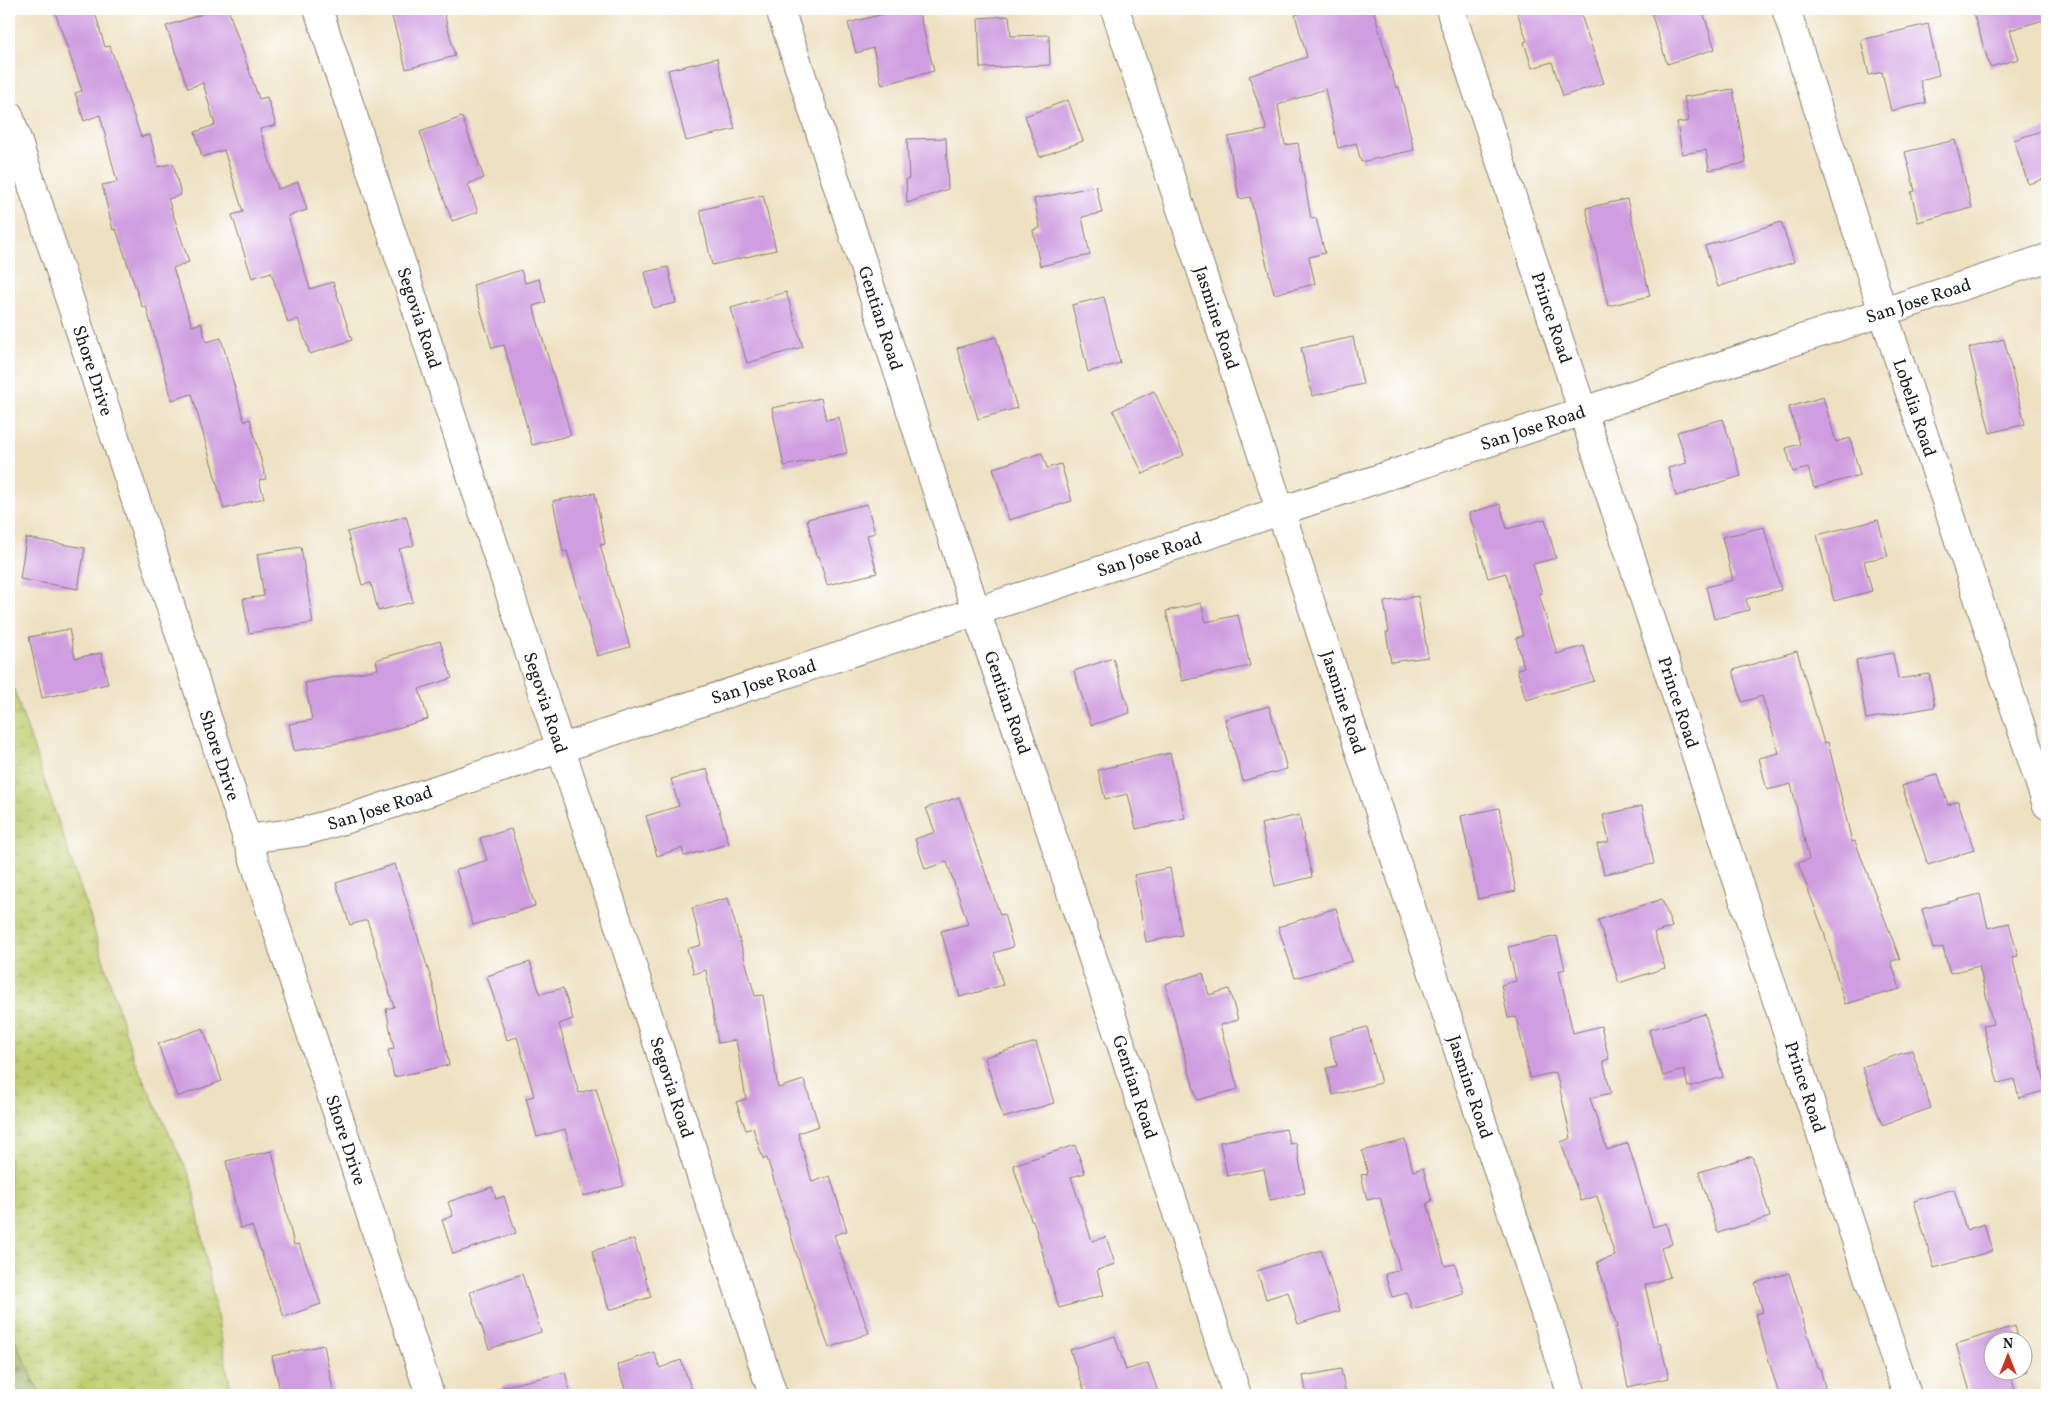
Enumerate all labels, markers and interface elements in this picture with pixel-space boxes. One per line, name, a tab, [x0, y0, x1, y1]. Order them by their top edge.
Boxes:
street label: Gentian Road	[851, 263, 908, 374]
street label: Jasmine Road	[1187, 263, 1244, 373]
street label: Segovia Road	[390, 264, 446, 372]
street label: Prince Road	[1524, 269, 1577, 367]
street label: San Jose Road	[1863, 273, 1975, 331]
street label: Shore Drive	[65, 322, 118, 420]
street label: Lobelia Road	[1885, 356, 1941, 460]
street label: San Jose Road	[1477, 400, 1589, 458]
street label: San Jose Road	[1094, 527, 1205, 585]
street label: Gentian Road	[977, 648, 1036, 758]
street label: Jasmine Road	[1313, 648, 1371, 758]
street label: Segovia Road	[516, 649, 573, 757]
street label: San Jose Road	[708, 654, 820, 712]
street label: Prince Road	[1650, 654, 1704, 752]
street label: Shore Drive	[192, 707, 245, 804]
street label: San Jose Road	[325, 781, 436, 838]
street label: Gentian Road	[1105, 1032, 1163, 1143]
street label: Jasmine Road	[1440, 1032, 1498, 1142]
street label: Segovia Road	[642, 1034, 699, 1142]
street label: Prince Road	[1777, 1038, 1831, 1136]
street label: Shore Drive	[318, 1092, 371, 1189]
north arrow	[1984, 1332, 2034, 1382]
text: N	[2003, 1335, 2013, 1354]

